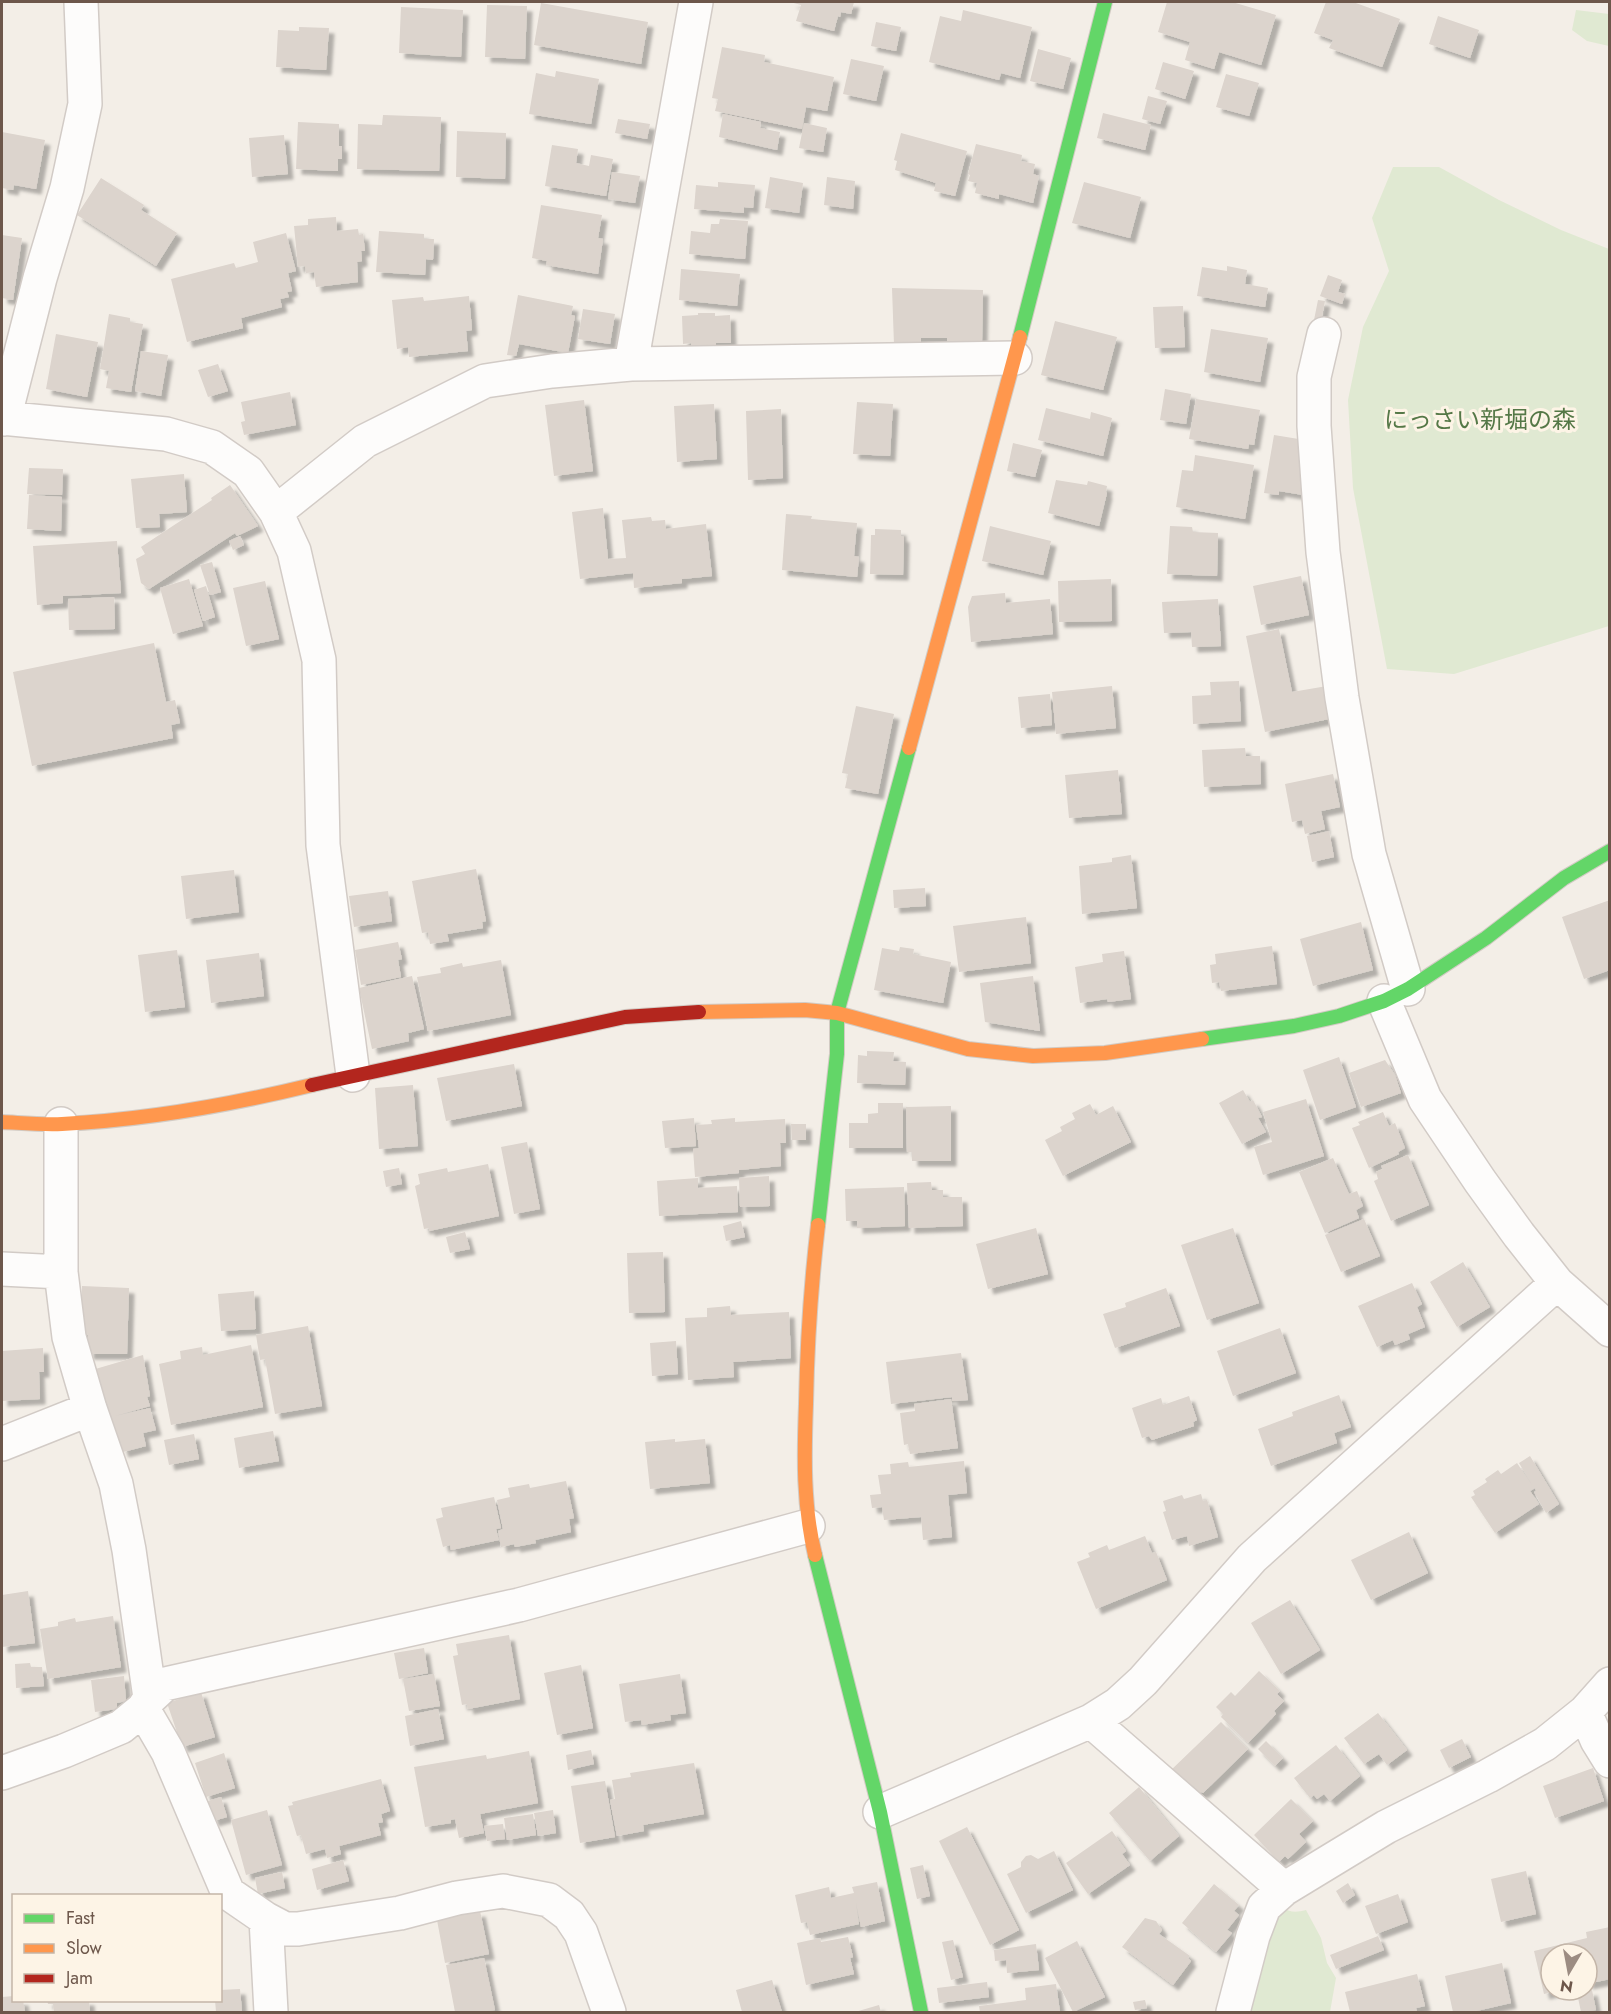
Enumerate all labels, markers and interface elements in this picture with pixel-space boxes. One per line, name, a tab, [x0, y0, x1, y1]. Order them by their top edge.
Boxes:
park label: にっさい新堀の森	[1384, 402, 1576, 437]
legend	[12, 1894, 222, 2002]
text: Fast	[66, 1905, 95, 1931]
text: Slow	[66, 1935, 103, 1961]
north arrow	[1539, 1942, 1599, 2002]
text: Jam	[64, 1965, 93, 1991]
text: N	[1558, 1974, 1575, 1999]

